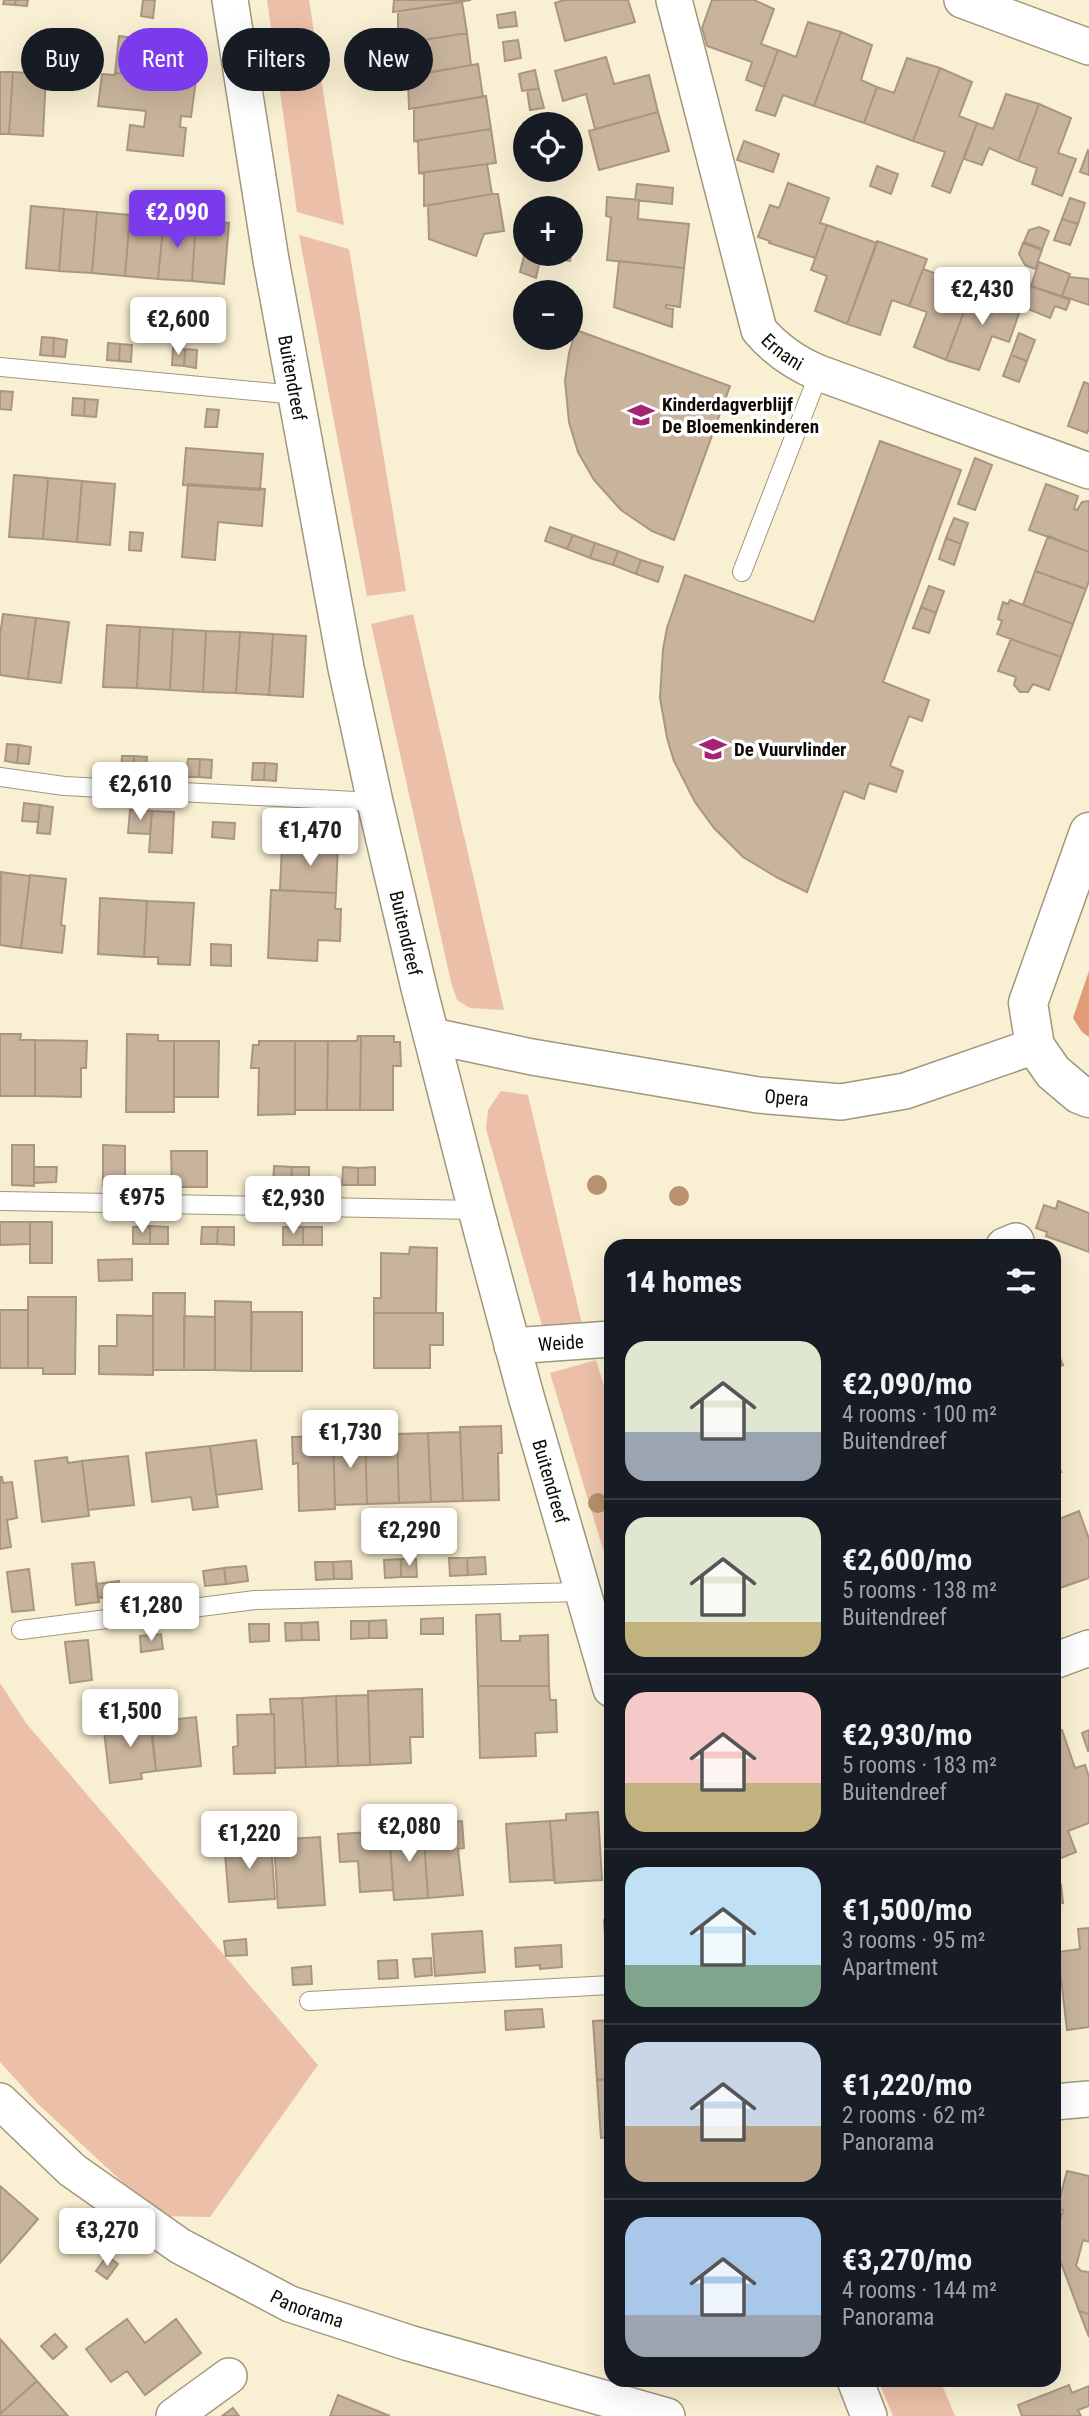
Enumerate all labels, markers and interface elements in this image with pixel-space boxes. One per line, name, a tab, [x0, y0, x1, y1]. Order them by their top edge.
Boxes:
chip: Buy	[21, 28, 104, 91]
chip: Rent	[118, 28, 208, 91]
chip: Filters	[222, 28, 330, 91]
chip: New	[344, 28, 433, 91]
map controls	[513, 112, 583, 350]
button: locate	[513, 112, 583, 182]
pin: €2,090	[120, 190, 234, 250]
button: +	[513, 196, 583, 266]
text: €2,090	[145, 199, 209, 226]
pin: €2,430	[925, 268, 1039, 327]
text: €2,430	[950, 276, 1014, 303]
button: −	[513, 280, 583, 350]
pin: €2,600	[121, 298, 235, 357]
text: €2,600	[146, 306, 210, 333]
street label: Ernani	[756, 329, 807, 375]
street label: Buitendreef	[273, 333, 311, 423]
place label: Kinderdagverblijf De Bloemenkinderen	[662, 393, 819, 438]
school or university icon: Kinderdagverblijf De Bloemenkinderen	[626, 400, 656, 430]
school or university icon: De Vuurvlinder	[698, 734, 728, 764]
place label: De Vuurvlinder	[734, 738, 846, 761]
pin: €2,610	[83, 762, 197, 822]
text: €2,610	[108, 771, 172, 798]
pin: €1,470	[253, 808, 367, 868]
text: €1,470	[278, 817, 342, 844]
street label: Buitendreef	[384, 889, 427, 978]
street label: Opera	[763, 1085, 809, 1111]
pin: €975	[101, 1176, 183, 1235]
pin: €2,930	[236, 1176, 350, 1236]
text: €975	[119, 1184, 165, 1211]
text: €2,930	[261, 1185, 325, 1212]
icon: filters	[1002, 1262, 1040, 1300]
text: 14 homes	[625, 1264, 742, 1299]
street label: Weide	[537, 1330, 585, 1356]
text: €2,090/mo	[842, 1366, 972, 1401]
icon: home	[681, 1369, 765, 1453]
text: 4 rooms · 100 m²	[842, 1401, 997, 1428]
pin: €1,730	[293, 1410, 407, 1470]
text: €1,730	[318, 1419, 382, 1446]
text: Buitendreef	[842, 1428, 947, 1455]
street label: Buitendreef	[527, 1437, 573, 1526]
pin: €2,290	[352, 1508, 466, 1568]
text: €2,290	[377, 1517, 441, 1544]
text: €2,600/mo	[842, 1542, 972, 1577]
icon: home	[681, 1545, 765, 1629]
text: 5 rooms · 138 m²	[842, 1577, 997, 1604]
pin: €1,280	[94, 1584, 208, 1643]
text: €1,280	[119, 1592, 183, 1619]
text: Buitendreef	[842, 1604, 947, 1631]
pin: €1,500	[73, 1690, 187, 1749]
text: €1,500	[98, 1698, 162, 1725]
text: €2,930/mo	[842, 1717, 972, 1752]
icon: home	[681, 1720, 765, 1804]
text: 5 rooms · 183 m²	[842, 1752, 997, 1779]
text: Buitendreef	[842, 1779, 947, 1806]
pin: €2,080	[352, 1804, 466, 1864]
pin: €1,220	[192, 1812, 306, 1871]
text: €2,080	[377, 1813, 441, 1840]
text: €1,220	[217, 1820, 281, 1847]
text: €1,500/mo	[842, 1892, 972, 1927]
icon: home	[681, 1895, 765, 1979]
text: 3 rooms · 95 m²	[842, 1927, 985, 1954]
text: Apartment	[842, 1954, 938, 1981]
text: €1,220/mo	[842, 2067, 972, 2102]
icon: home	[681, 2070, 765, 2154]
text: 2 rooms · 62 m²	[842, 2102, 985, 2129]
text: Panorama	[842, 2129, 934, 2156]
pin: €3,270	[50, 2208, 164, 2268]
text: €3,270	[75, 2217, 139, 2244]
text: €3,270/mo	[842, 2242, 972, 2277]
icon: home	[681, 2245, 765, 2329]
text: 4 rooms · 144 m²	[842, 2277, 997, 2304]
street label: Panorama	[266, 2285, 347, 2333]
text: Panorama	[842, 2304, 934, 2331]

